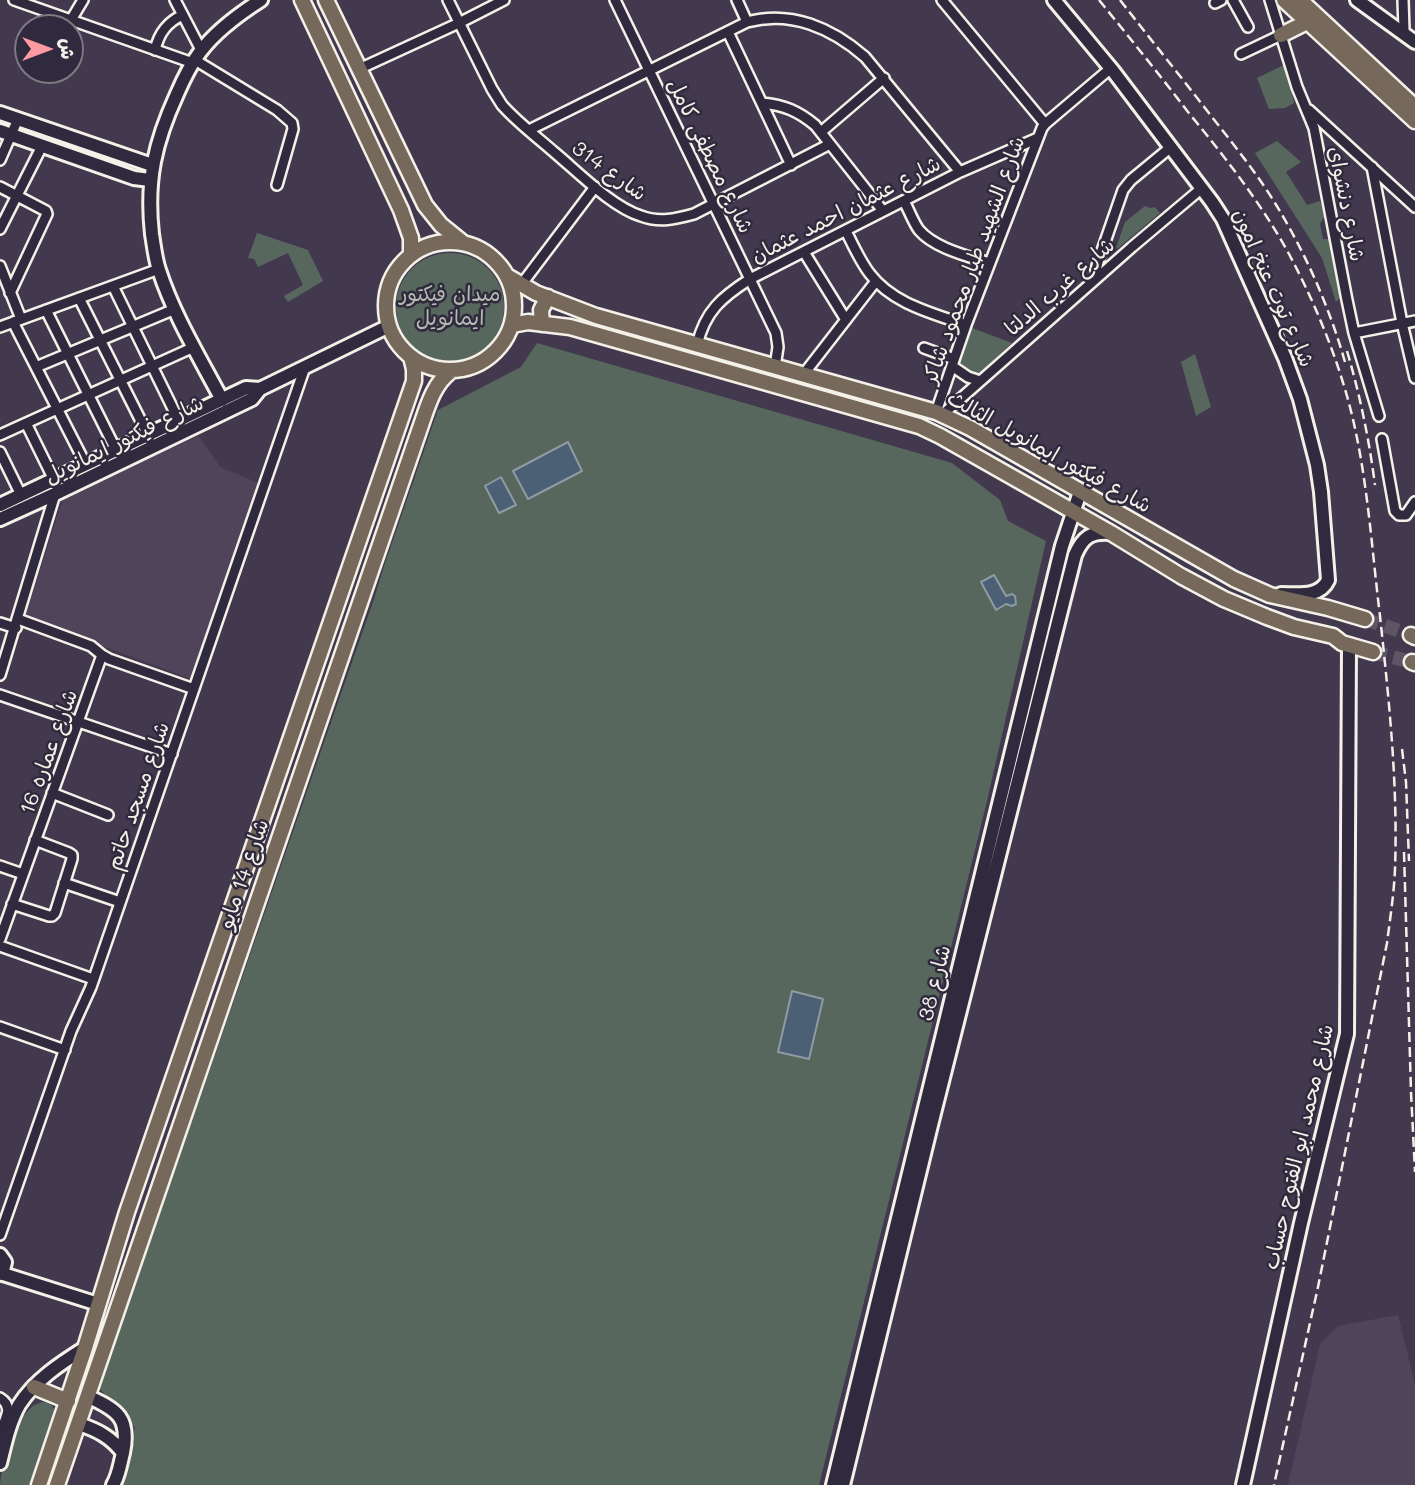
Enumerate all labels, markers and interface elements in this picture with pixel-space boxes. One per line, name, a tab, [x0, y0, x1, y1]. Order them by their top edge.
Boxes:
north arrow	[14, 14, 84, 84]
text: ش	[56, 39, 81, 59]
street label: شارع مصطفى كامل	[662, 75, 758, 237]
street label: شارع الشهيد طيار محمود شاكر	[918, 133, 1030, 387]
street label: شارع 314	[567, 135, 651, 207]
street label: شارع دنشواى	[1323, 144, 1369, 264]
street label: شارع عثمان احمد عثمان	[747, 151, 945, 269]
street label: شارع توت عنخ امون	[1227, 205, 1319, 371]
street label: شارع غرب الدلتا	[1000, 233, 1120, 341]
park label: ميدان فيكتور ايمانويل	[399, 282, 501, 332]
street label: شارع فيكتور ايمانويل الثالث	[943, 385, 1155, 519]
street label: شارع فيكتور ايمانويل	[40, 391, 208, 489]
street label: شارع عماره 16	[15, 686, 83, 818]
street label: شارع مسجد حاتم	[101, 719, 175, 873]
street label: شارع 14 مايو	[213, 816, 275, 932]
street label: شارع 38	[913, 943, 957, 1023]
street label: شارع محمد ابو الفتوح حساب	[1258, 1022, 1340, 1272]

